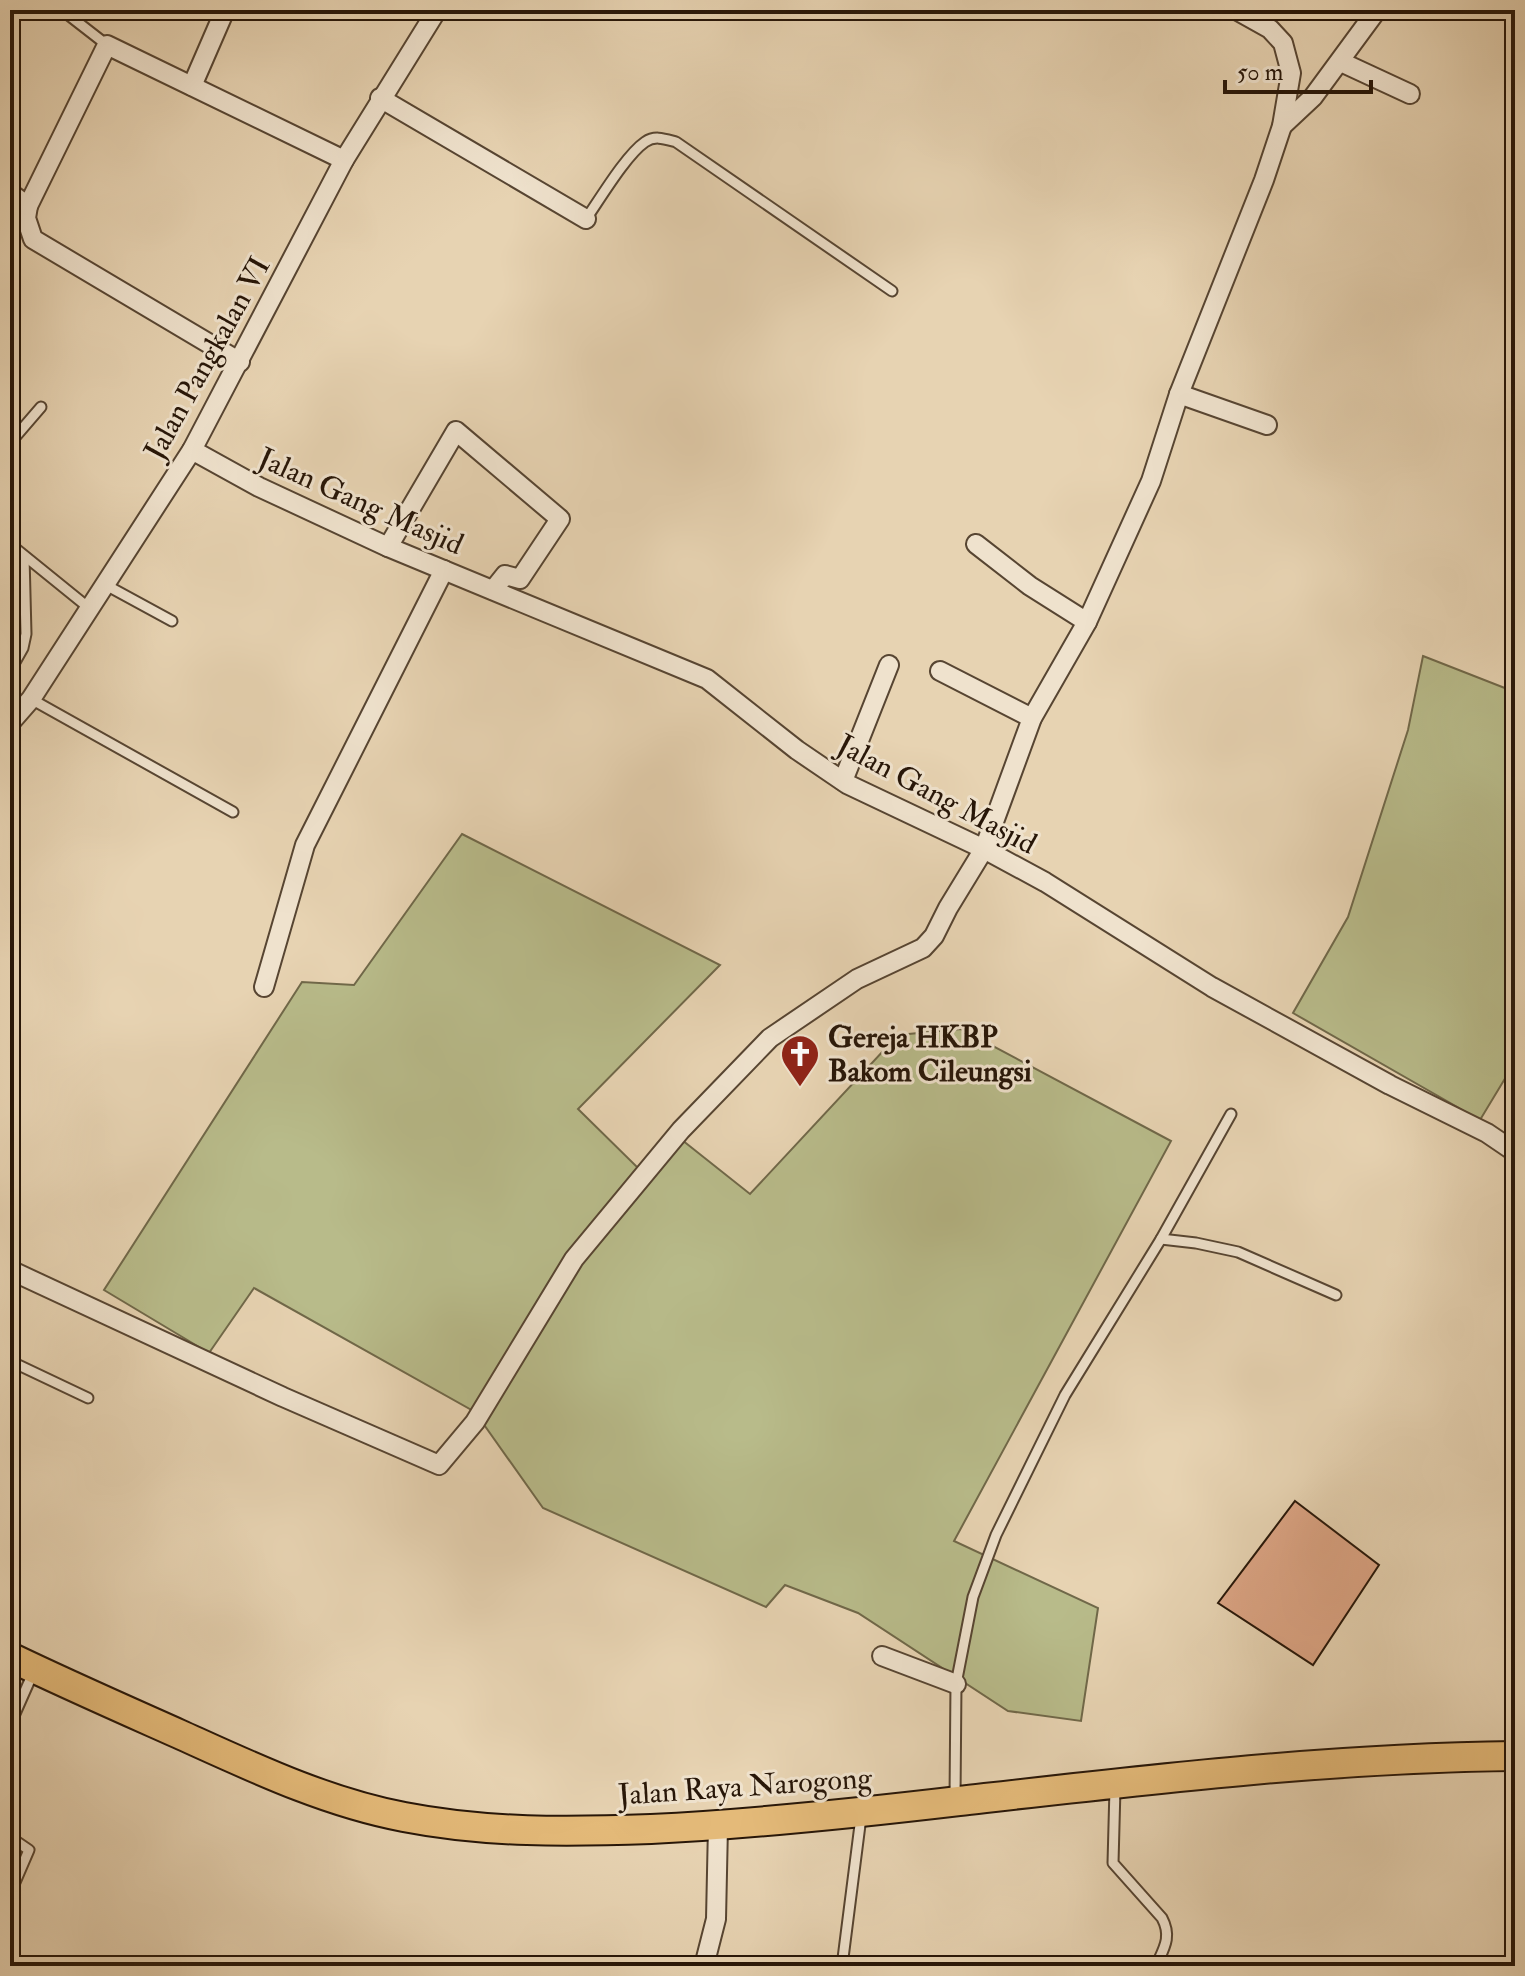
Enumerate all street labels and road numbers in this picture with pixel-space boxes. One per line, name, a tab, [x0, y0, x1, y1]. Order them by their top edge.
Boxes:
street label: Jalan Pangkalan VI	[136, 250, 279, 467]
street label: Jalan Gang Masjid	[252, 439, 469, 563]
street label: Jalan Gang Masjid	[830, 726, 1043, 863]
street label: Jalan Raya Narogong	[616, 1759, 874, 1814]

